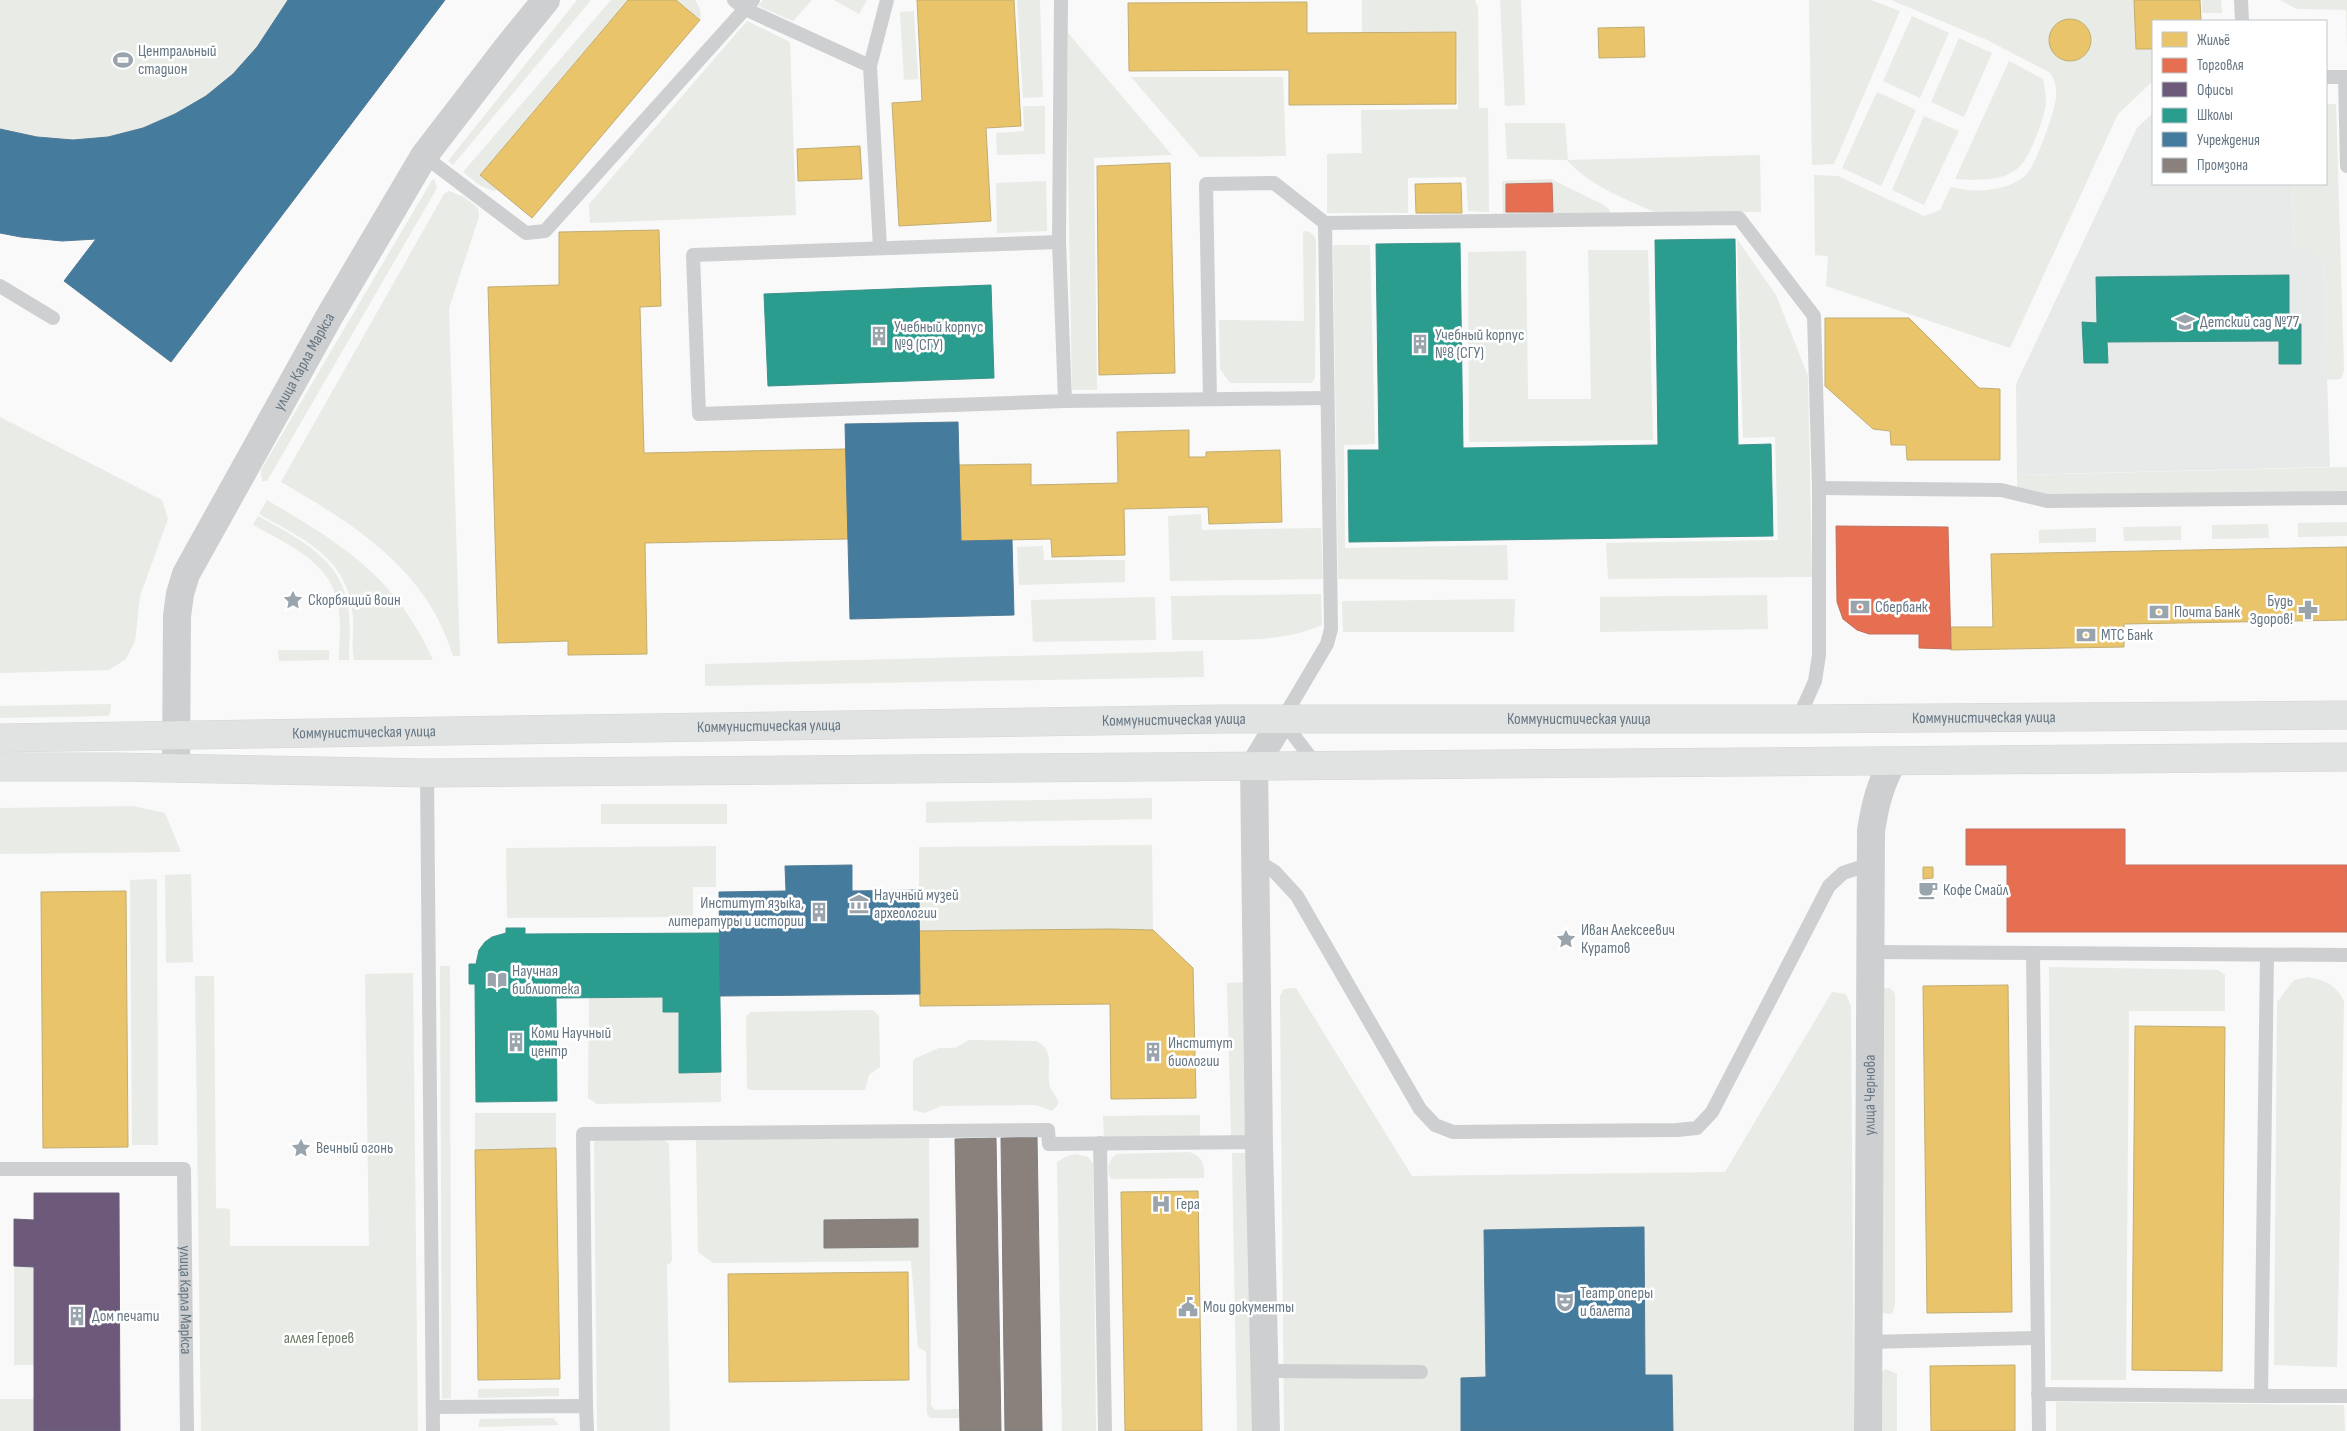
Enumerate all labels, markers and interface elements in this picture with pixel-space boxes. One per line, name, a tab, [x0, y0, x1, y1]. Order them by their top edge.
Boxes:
legend	[2152, 20, 2327, 185]
text: Жильё	[2197, 31, 2230, 50]
place label: Центральный стадион	[138, 42, 217, 79]
sports icon: Центральный стадион	[112, 49, 134, 71]
text: Торговля	[2197, 56, 2244, 75]
text: Офисы	[2197, 81, 2233, 100]
text: Школы	[2197, 106, 2233, 125]
text: Учреждения	[2197, 131, 2260, 150]
text: Промзона	[2197, 156, 2248, 175]
street label: улица Карла Маркса	[269, 309, 339, 414]
school or university icon: Детский сад №77	[2174, 311, 2196, 333]
place label: Детский сад №77	[2200, 313, 2300, 332]
place label: Учебный корпус №9 (СГУ)	[894, 318, 983, 355]
building icon: Учебный корпус №9 (СГУ)	[868, 325, 890, 347]
place label: Учебный корпус №8 (СГУ)	[1435, 326, 1524, 363]
building icon: Учебный корпус №8 (СГУ)	[1409, 333, 1431, 355]
place icon: Скорбящий воин	[282, 589, 304, 611]
place label: Скорбящий воин	[308, 591, 401, 610]
place label: Будь Здоров!	[2250, 592, 2293, 629]
bank icon: Сбербанк	[1849, 596, 1871, 618]
place label: Сбербанк	[1875, 598, 1929, 617]
pharmacy icon: Будь Здоров!	[2297, 599, 2319, 621]
bank icon: Почта Банк	[2148, 601, 2170, 623]
place label: Почта Банк	[2174, 603, 2241, 622]
bank icon: МТС Банк	[2075, 624, 2097, 646]
place label: МТС Банк	[2101, 626, 2154, 645]
street label: Коммунистическая улица	[1912, 708, 2056, 728]
street label: Коммунистическая улица	[1102, 710, 1246, 730]
street label: Коммунистическая улица	[1507, 710, 1651, 729]
street label: Коммунистическая улица	[697, 715, 841, 737]
street label: Коммунистическая улица	[292, 722, 436, 743]
cafe icon: Кофе Смайл	[1917, 879, 1939, 901]
place label: Кофе Смайл	[1943, 881, 2009, 900]
place label: Научный музей археологии	[874, 886, 959, 923]
museum icon: Научный музей археологии	[848, 893, 870, 915]
place label: Институт языка, литературы и истории	[668, 894, 804, 931]
building icon: Институт языка, литературы и истории	[808, 901, 830, 923]
place label: Иван Алексеевич Куратов	[1581, 921, 1675, 958]
place icon: Иван Алексеевич Куратов	[1555, 928, 1577, 950]
place label: Научная библиотека	[512, 962, 580, 999]
library icon: Научная библиотека	[486, 969, 508, 991]
place label: Коми Научный центр	[531, 1024, 611, 1061]
building icon: Коми Научный центр	[505, 1031, 527, 1053]
place label: Институт биологии	[1168, 1034, 1233, 1071]
building icon: Институт биологии	[1142, 1041, 1164, 1063]
street label: улица Чернова	[1860, 1055, 1879, 1135]
place icon: Вечный огонь	[290, 1137, 312, 1159]
place label: Вечный огонь	[316, 1139, 393, 1158]
hospital icon: Гера	[1150, 1193, 1172, 1215]
place label: Гера	[1176, 1195, 1200, 1214]
street label: улица Карла Маркса	[175, 1245, 196, 1355]
place label: Театр оперы и балета	[1580, 1284, 1653, 1321]
theatre icon: Театр оперы и балета	[1554, 1291, 1576, 1313]
public building icon: Мои документы	[1177, 1296, 1199, 1318]
place label: Мои документы	[1203, 1298, 1294, 1317]
building icon: Дом печати	[66, 1305, 88, 1327]
place label: Дом печати	[92, 1307, 160, 1326]
park label: аллея Героев	[284, 1329, 354, 1348]

